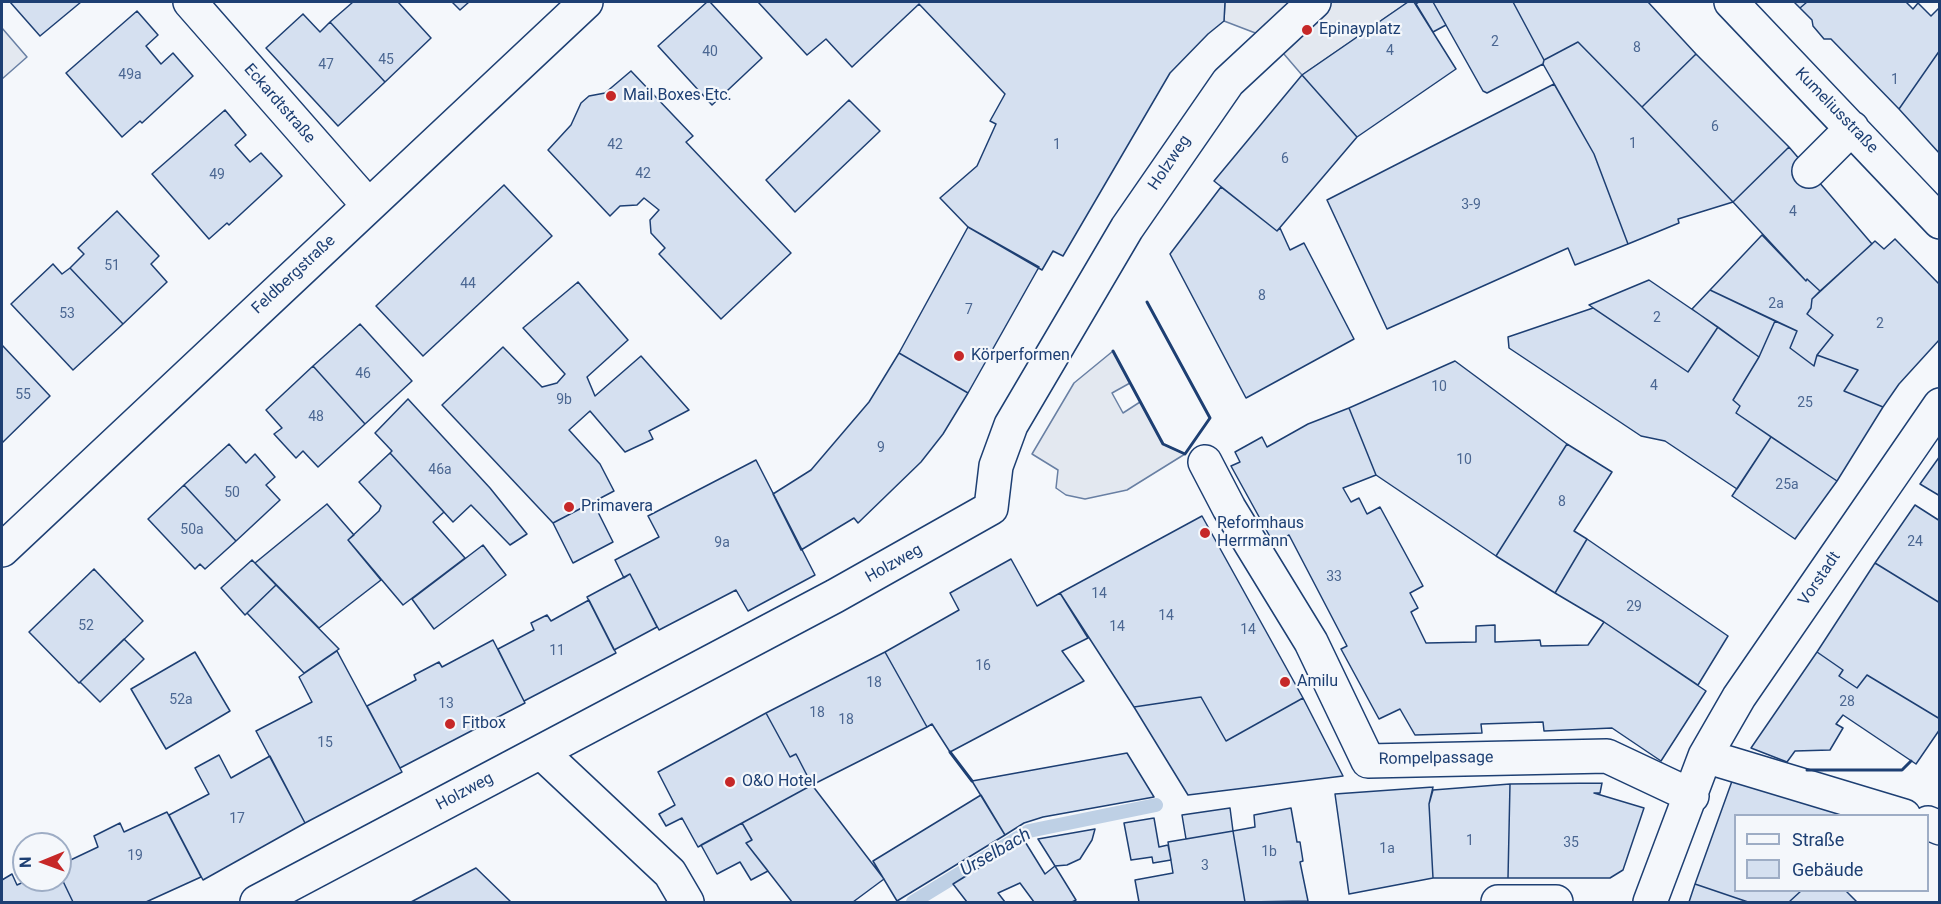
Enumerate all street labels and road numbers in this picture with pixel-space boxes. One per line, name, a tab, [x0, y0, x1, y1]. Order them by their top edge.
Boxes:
street label: Eckardtstraße	[239, 60, 319, 148]
street label: Kumeliusstraße	[1790, 64, 1882, 158]
street label: Holzweg	[1145, 132, 1195, 194]
street label: Feldbergstraße	[248, 231, 340, 319]
street label: Holzweg	[862, 541, 926, 587]
street label: Vorstadt	[1795, 548, 1845, 610]
street label: Rompelpassage	[1378, 748, 1494, 770]
street label: Holzweg	[433, 769, 497, 815]

